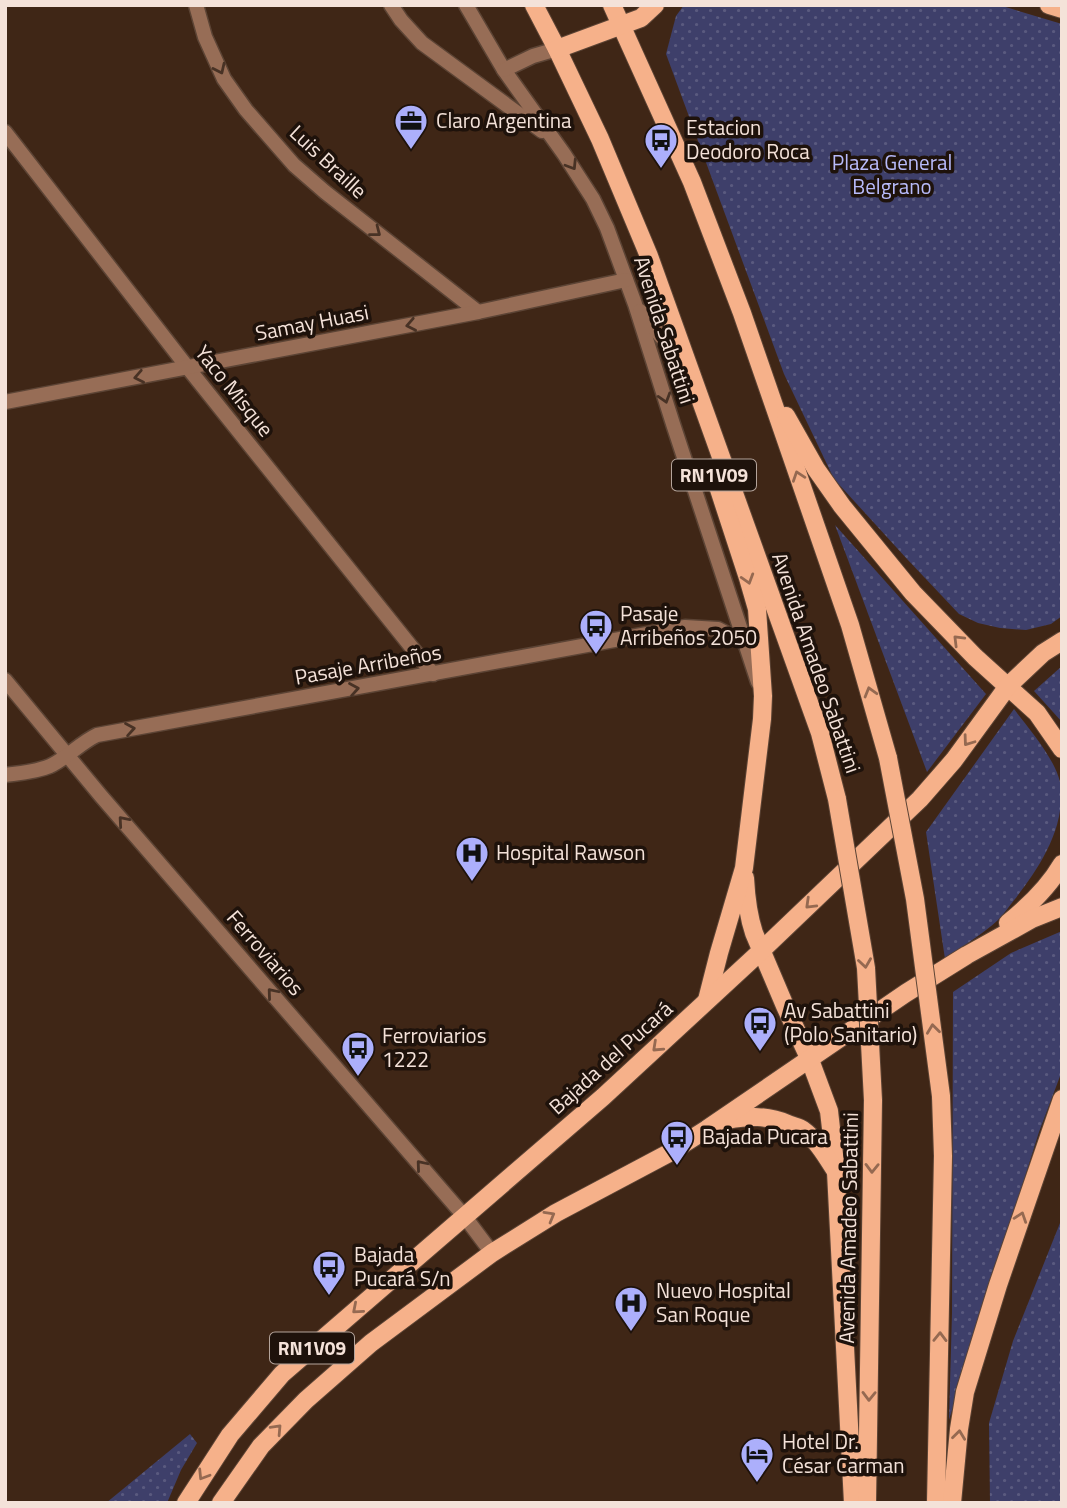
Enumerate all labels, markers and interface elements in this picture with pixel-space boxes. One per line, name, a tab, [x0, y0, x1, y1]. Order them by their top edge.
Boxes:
one-way arrow	[212, 62, 226, 74]
office icon: Claro Argentina	[392, 102, 430, 151]
place label: Claro Argentina	[436, 104, 572, 136]
place label: Estacion Deodoro Roca	[686, 111, 810, 167]
street label: Luis Braille	[283, 117, 375, 206]
bus stop icon: Estacion Deodoro Roca	[642, 121, 680, 170]
park label: Plaza General Belgrano	[832, 146, 952, 202]
one-way arrow	[563, 158, 576, 171]
one-way arrow	[368, 224, 380, 237]
street label: Avenida Sabattini	[626, 252, 704, 408]
street label: Samay Huasi	[252, 295, 371, 349]
one-way arrow	[405, 317, 417, 332]
street label: Yaco Misque	[188, 338, 282, 443]
one-way arrow	[133, 369, 145, 384]
one-way arrow	[656, 392, 671, 404]
road number: RN1V09	[672, 460, 756, 490]
one-way arrow	[792, 471, 806, 483]
street label: Avenida Amadeo Sabattini	[764, 548, 870, 777]
one-way arrow	[740, 573, 755, 585]
place label: Pasaje Arribeños 2050	[620, 597, 757, 653]
bus stop icon: Pasaje Arribeños 2050	[577, 607, 615, 656]
street label: Pasaje Arribeños	[292, 635, 444, 693]
one-way arrow	[953, 635, 966, 648]
one-way arrow	[348, 682, 360, 697]
one-way arrow	[863, 686, 878, 698]
one-way arrow	[124, 722, 136, 737]
one-way arrow	[963, 733, 976, 746]
one-way arrow	[119, 817, 131, 830]
hospital icon: Hospital Rawson	[453, 834, 491, 883]
place label: Hospital Rawson	[496, 836, 645, 868]
one-way arrow	[805, 896, 818, 909]
street label: Ferroviarios	[219, 902, 312, 1002]
one-way arrow	[857, 957, 872, 969]
one-way arrow	[268, 988, 280, 1001]
street label: Bajada del Pucará	[541, 992, 680, 1122]
place label: Av Sabattini (Polo Sanitario)	[784, 994, 917, 1050]
bus stop icon: Av Sabattini (Polo Sanitario)	[741, 1004, 779, 1053]
place label: Ferroviarios 1222	[382, 1019, 486, 1075]
one-way arrow	[926, 1023, 941, 1034]
bus stop icon: Ferroviarios 1222	[339, 1029, 377, 1078]
one-way arrow	[652, 1039, 665, 1052]
street label: Avenida Amadeo Sabattini	[830, 1112, 866, 1344]
bus stop icon: Bajada Pucara	[658, 1118, 696, 1167]
place label: Bajada Pucara	[702, 1120, 828, 1152]
one-way arrow	[417, 1161, 429, 1174]
one-way arrow	[864, 1164, 880, 1174]
one-way arrow	[1013, 1211, 1027, 1223]
one-way arrow	[542, 1212, 555, 1225]
place label: Bajada Pucará S/n	[354, 1238, 451, 1294]
bus stop icon: Bajada Pucará S/n	[310, 1248, 348, 1297]
place label: Nuevo Hospital San Roque	[656, 1274, 791, 1330]
hospital icon: Nuevo Hospital San Roque	[612, 1284, 650, 1333]
one-way arrow	[352, 1301, 365, 1313]
one-way arrow	[932, 1331, 947, 1342]
road number: RN1V09	[270, 1332, 354, 1364]
one-way arrow	[861, 1391, 877, 1402]
one-way arrow	[269, 1424, 282, 1437]
place label: Hotel Dr. César Carman	[782, 1425, 905, 1481]
one-way arrow	[951, 1429, 966, 1440]
hotel icon: Hotel Dr. César Carman	[738, 1435, 776, 1484]
one-way arrow	[199, 1467, 212, 1480]

